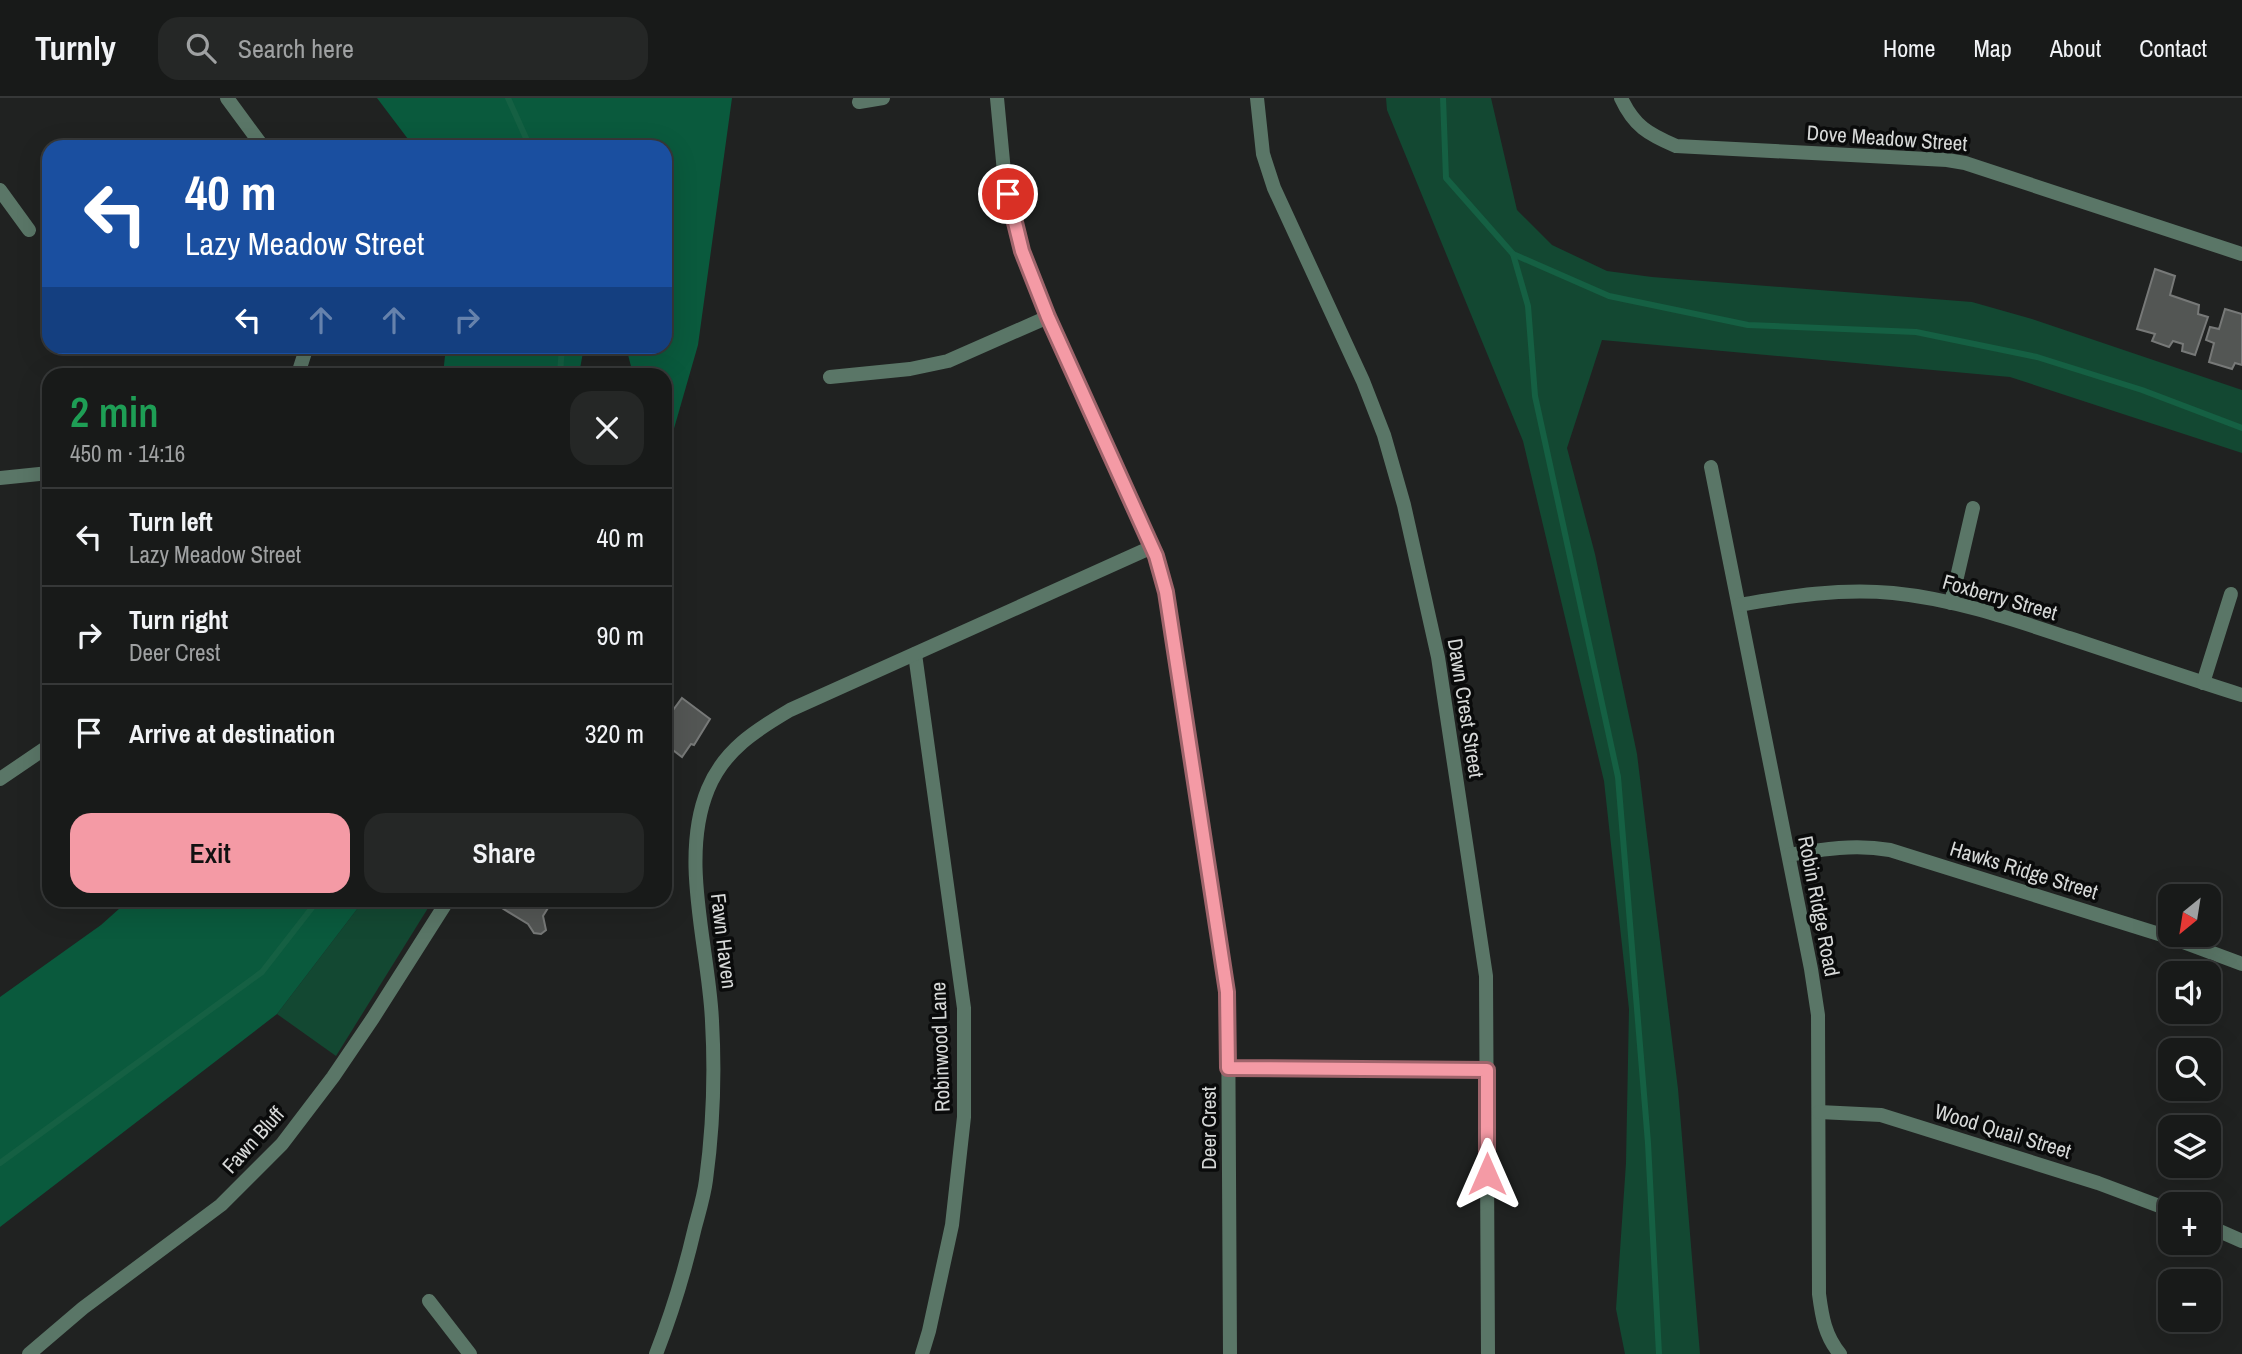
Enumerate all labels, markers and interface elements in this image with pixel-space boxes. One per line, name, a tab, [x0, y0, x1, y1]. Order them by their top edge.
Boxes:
search box	[158, 17, 648, 80]
text: Turnly	[35, 26, 116, 70]
icon: search	[182, 29, 220, 67]
text: Search here	[238, 31, 354, 66]
text: Home	[1883, 32, 1935, 64]
text: Map	[1973, 32, 2012, 64]
text: About	[2050, 32, 2101, 64]
text: Contact	[2139, 32, 2207, 64]
street label: Dove Meadow Street	[1806, 118, 1968, 158]
text: 40 m	[185, 159, 277, 225]
pin	[978, 164, 1038, 224]
icon: left	[70, 168, 161, 259]
icon: arrive	[989, 175, 1027, 213]
text: Lazy Meadow Street	[185, 222, 424, 265]
icon: left	[229, 301, 267, 339]
icon: ahead	[302, 301, 340, 339]
icon: ahead	[375, 301, 413, 339]
icon: right	[448, 301, 486, 339]
text: 2 min	[70, 384, 159, 440]
button: close	[570, 391, 644, 465]
text: 450 m · 14:16	[70, 438, 185, 469]
text: Turn left	[129, 504, 213, 539]
icon: left	[70, 518, 108, 556]
text: 40 m	[597, 520, 644, 555]
text: Lazy Meadow Street	[129, 539, 301, 570]
street label: Foxberry Street	[1939, 567, 2061, 627]
text: Turn right	[129, 602, 228, 637]
icon: right	[70, 616, 108, 654]
text: 90 m	[597, 618, 644, 653]
street label: Dawn Crest Street	[1441, 636, 1491, 780]
text: Deer Crest	[129, 637, 220, 668]
icon: arrive	[70, 714, 108, 752]
text: Arrive at destination	[129, 716, 335, 751]
text: 320 m	[585, 716, 644, 751]
button: Exit	[70, 813, 350, 893]
button: Share	[364, 813, 644, 893]
street label: Robin Ridge Road	[1791, 833, 1847, 979]
street label: Hawks Ridge Street	[1947, 834, 2102, 906]
north arrow	[2158, 884, 2221, 947]
map controls	[2158, 884, 2221, 1332]
street label: Fawn Haven	[704, 892, 744, 990]
button: sound	[2158, 961, 2221, 1024]
street label: Robinwood Lane	[923, 981, 957, 1113]
button: search	[2158, 1038, 2221, 1101]
street label: Deer Crest	[1194, 1086, 1223, 1170]
street label: Wood Quail Street	[1931, 1096, 2075, 1166]
street label: Fawn Bluff	[215, 1100, 291, 1180]
button: layers	[2158, 1115, 2221, 1178]
position arrow	[1450, 1137, 1524, 1211]
button: +	[2158, 1192, 2221, 1255]
button: −	[2158, 1269, 2221, 1332]

